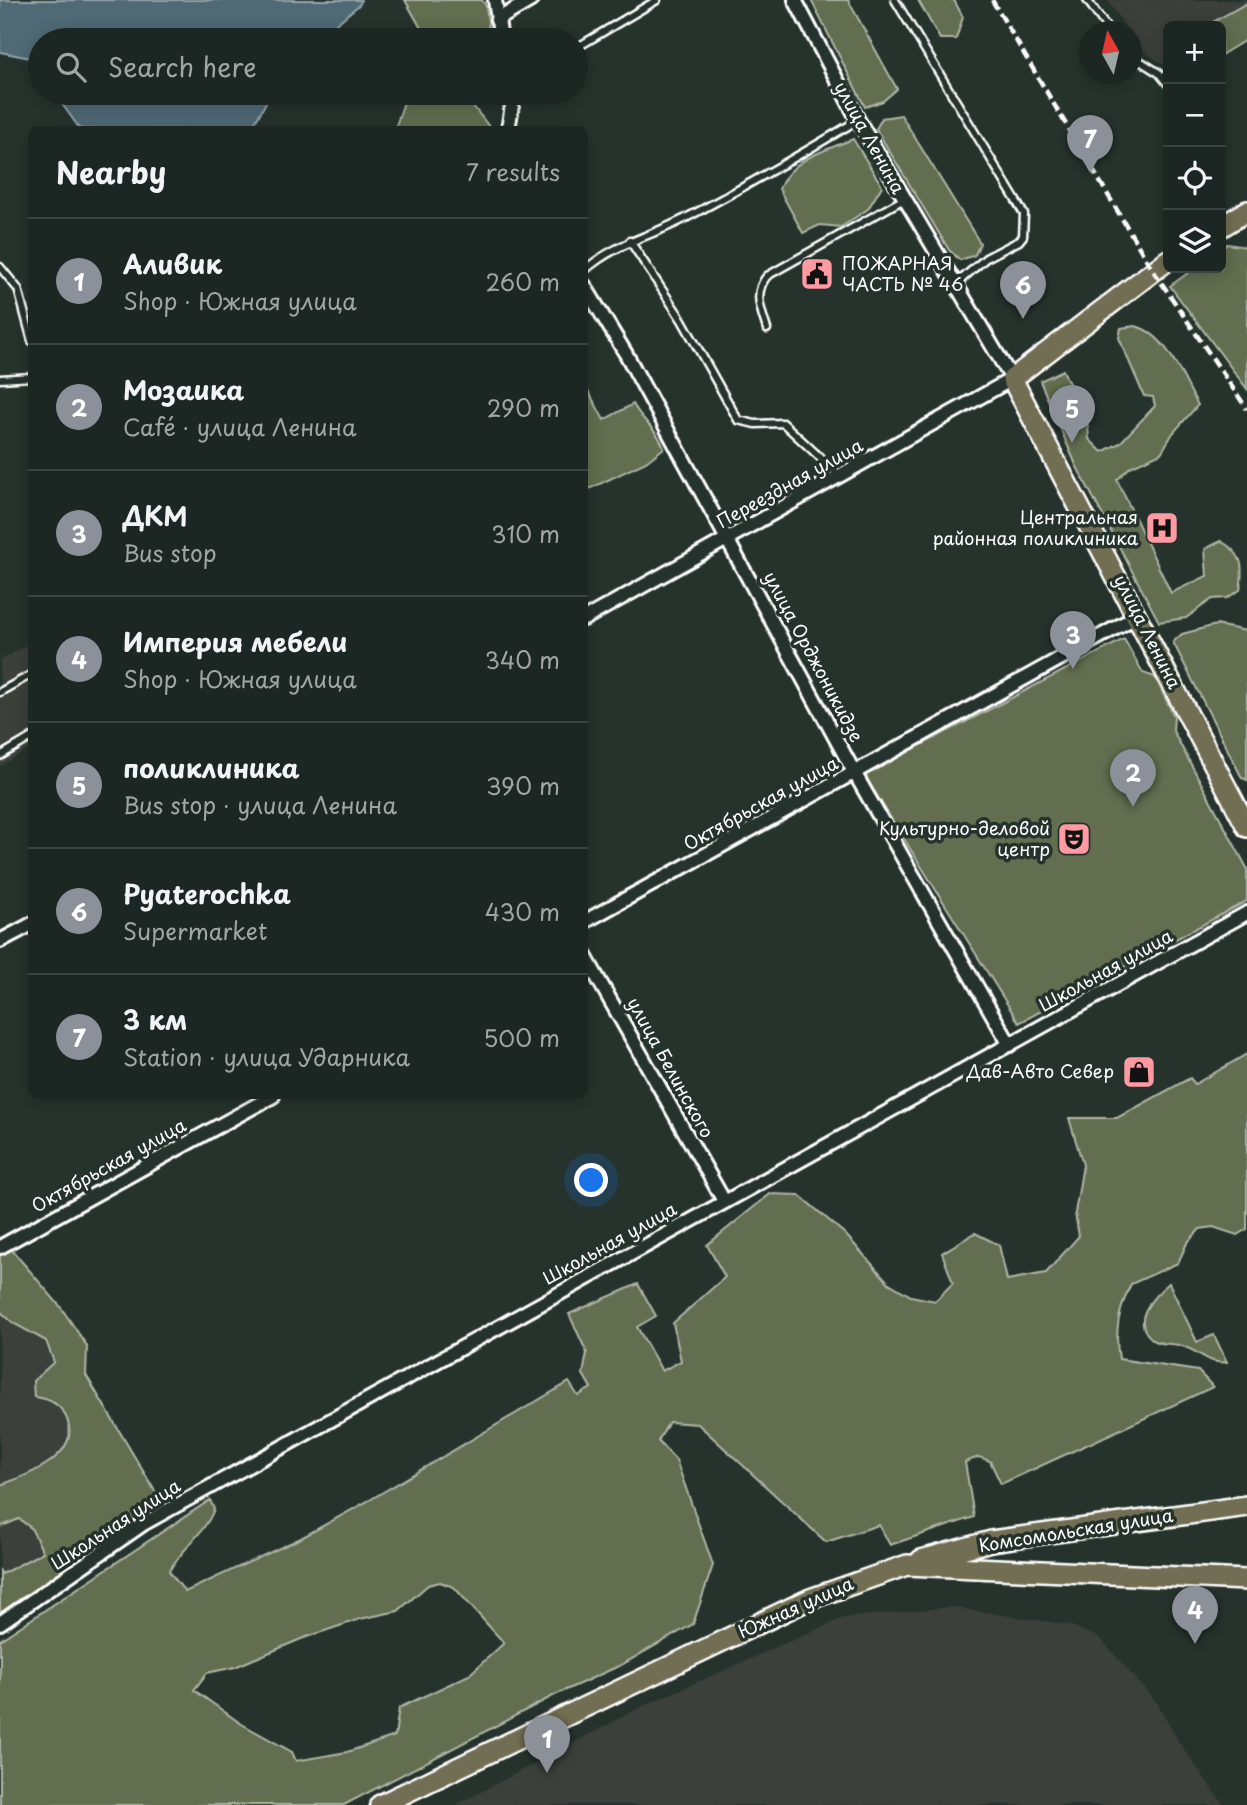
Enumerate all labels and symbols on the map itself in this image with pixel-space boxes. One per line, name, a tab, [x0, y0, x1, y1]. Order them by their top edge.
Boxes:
north arrow	[1079, 21, 1142, 84]
street label: улица Ленина	[828, 76, 913, 199]
pin: 7	[1067, 115, 1113, 173]
place label: ПОЖАРНАЯ ЧАСТЬ № 46	[842, 249, 963, 297]
public building icon: ПОЖАРНАЯ ЧАСТЬ № 46	[798, 255, 836, 293]
pin: 6	[1000, 261, 1046, 319]
pin: 5	[1049, 385, 1095, 443]
street label: Переездная улица	[711, 431, 868, 534]
place label: Центральная районная поликлиника	[932, 503, 1139, 551]
hospital icon: Центральная районная поликлиника	[1143, 509, 1181, 547]
street label: улица Орджоникидзе	[758, 566, 871, 747]
street label: улица Ленина	[1108, 570, 1189, 694]
pin: 3	[1050, 611, 1096, 669]
street label: Октябрьская улица	[678, 749, 843, 856]
pin: 2	[1110, 749, 1156, 807]
place label: Культурно-деловой центр	[879, 814, 1050, 862]
theatre icon: Культурно-деловой центр	[1055, 820, 1093, 858]
street label: Школьная улица	[1033, 921, 1178, 1018]
street label: улица Белинского	[621, 992, 721, 1143]
shop icon: Дав-Авто Север	[1120, 1053, 1158, 1091]
place label: Дав-Авто Север	[966, 1057, 1114, 1084]
street label: Октябрьская улица	[26, 1111, 191, 1218]
your location	[574, 1163, 608, 1197]
street label: Школьная улица	[537, 1194, 682, 1291]
street label: Школьная улица	[45, 1471, 186, 1576]
street label: Комсомольская улица	[977, 1501, 1175, 1558]
street label: Южная улица	[733, 1569, 858, 1644]
pin: 4	[1172, 1586, 1218, 1644]
pin: 1	[524, 1715, 570, 1773]

